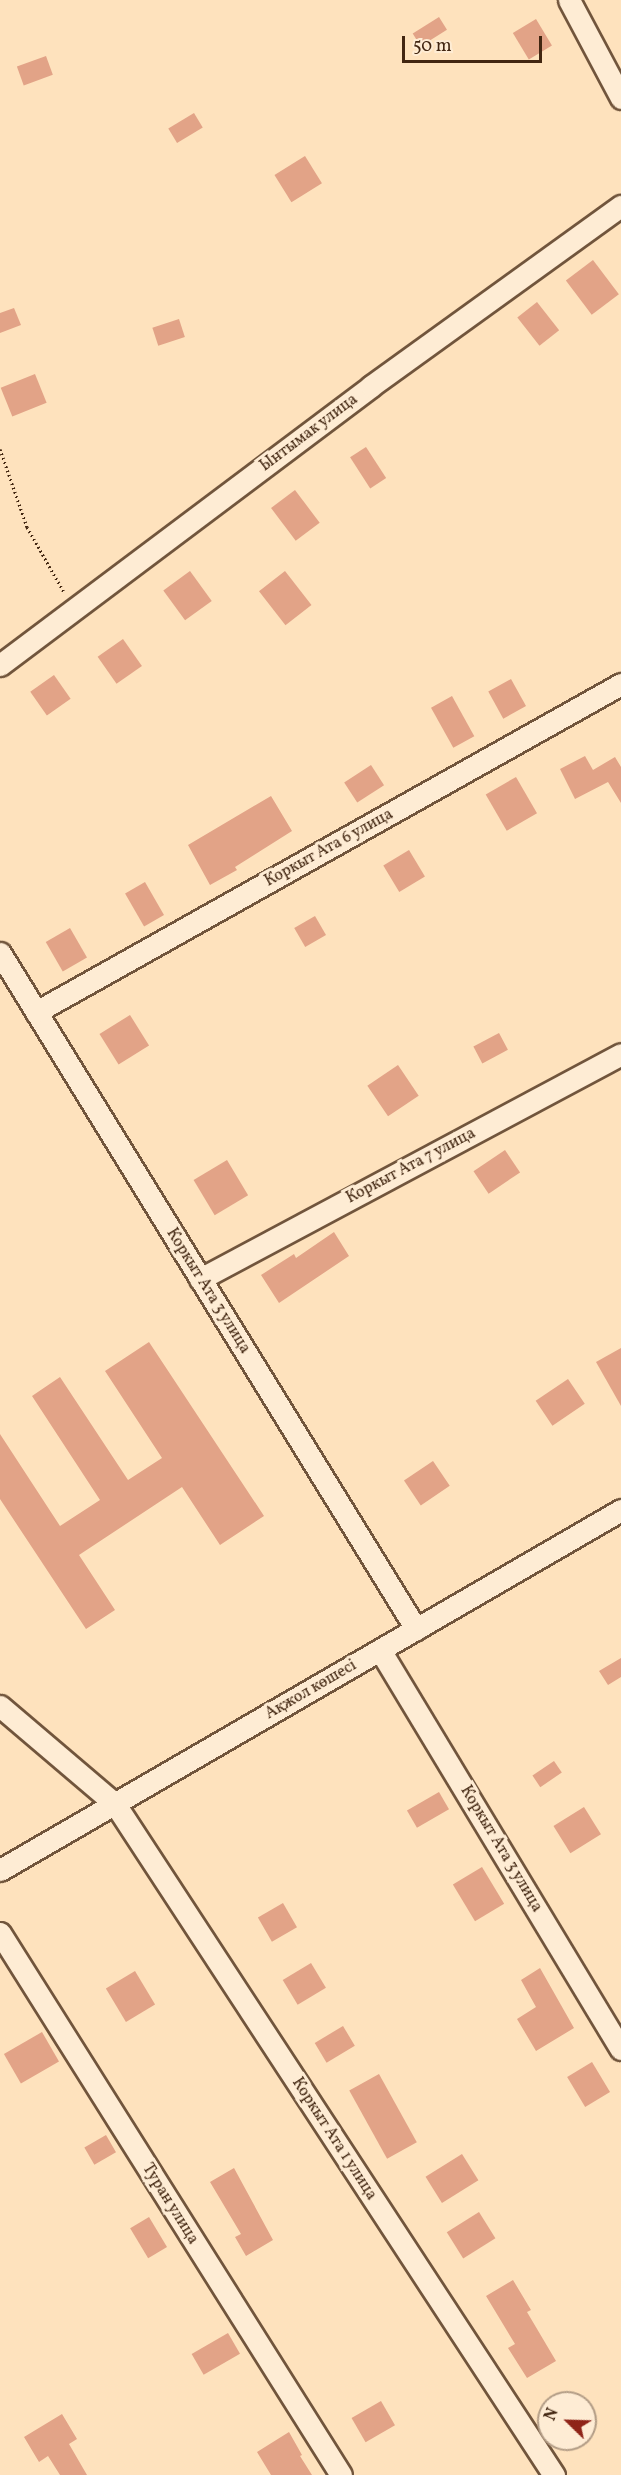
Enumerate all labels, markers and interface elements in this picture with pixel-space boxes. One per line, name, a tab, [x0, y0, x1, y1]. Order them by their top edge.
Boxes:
scale bar	[405, 24, 544, 62]
text: 50 m	[413, 34, 452, 59]
street label: Ынтымак улица	[256, 390, 362, 476]
street label: Коркыт Ата 6 улица	[261, 805, 397, 891]
street label: Коркыт Ата 7 улица	[343, 1124, 479, 1208]
street label: Коркыт Ата 3 улица	[162, 1225, 254, 1357]
street label: Ақжол көшесі	[262, 1656, 360, 1724]
street label: Коркыт Ата 3 улица	[456, 1782, 546, 1916]
street label: Коркыт Ата 1 улица	[287, 2074, 381, 2204]
street label: Туран улица	[138, 2160, 202, 2248]
north arrow	[537, 2391, 597, 2451]
text: N	[540, 2405, 565, 2424]

